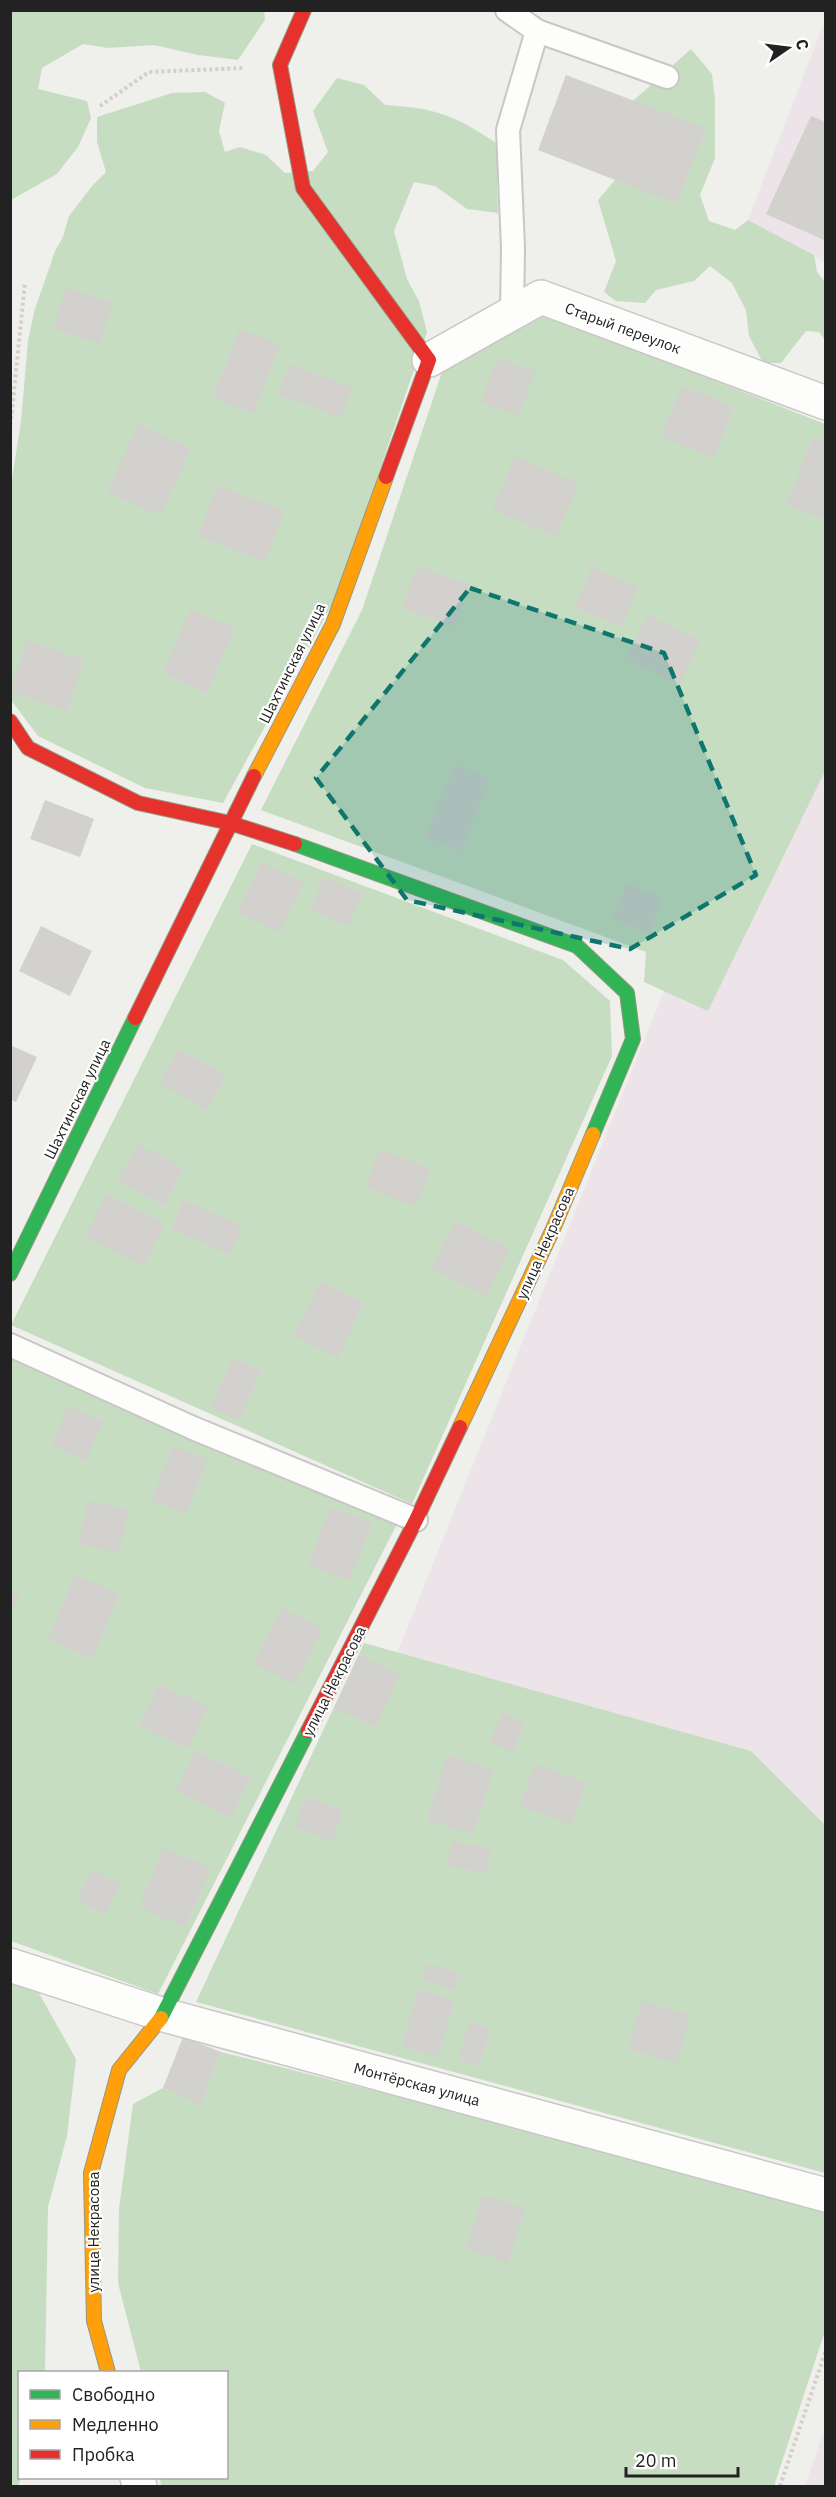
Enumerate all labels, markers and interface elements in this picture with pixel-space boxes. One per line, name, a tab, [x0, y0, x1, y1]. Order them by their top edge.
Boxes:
north arrow	[758, 18, 818, 78]
text: С	[792, 37, 814, 52]
street label: Старый переулок	[562, 298, 684, 358]
street label: Шахтинская улица	[255, 600, 329, 726]
street label: Шахтинская улица	[40, 1036, 114, 1162]
street label: улица Некрасова	[512, 1184, 578, 1302]
street label: улица Некрасова	[298, 1623, 370, 1739]
street label: Монтёрская улица	[352, 2058, 482, 2110]
street label: улица Некрасова	[84, 2171, 103, 2293]
legend	[18, 2371, 228, 2479]
text: Свободно	[72, 2383, 155, 2406]
text: Медленно	[72, 2413, 159, 2436]
scale bar	[626, 2440, 738, 2478]
text: Пробка	[72, 2443, 135, 2466]
text: 20 m	[635, 2449, 677, 2472]

